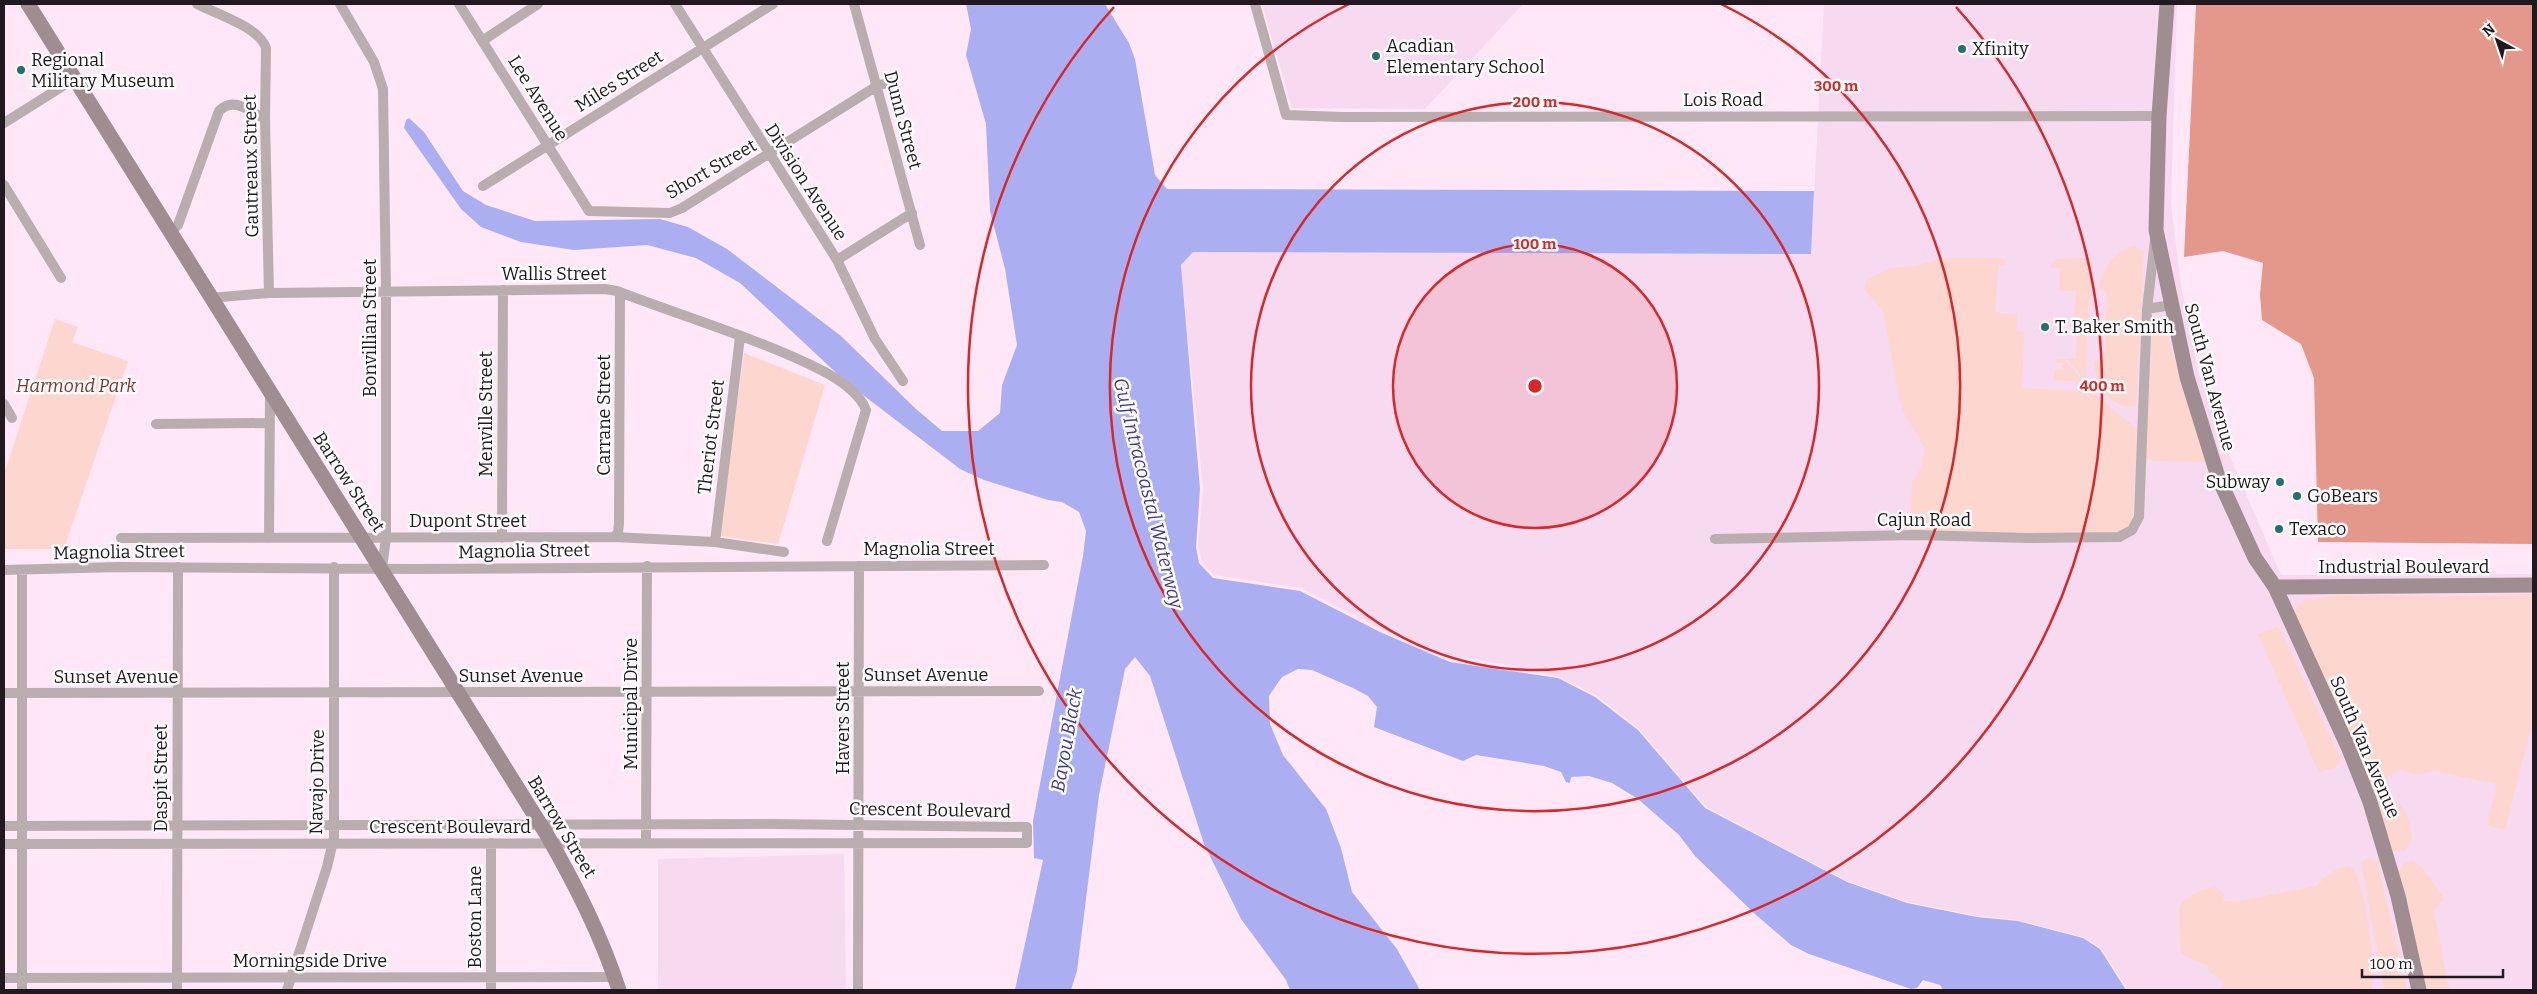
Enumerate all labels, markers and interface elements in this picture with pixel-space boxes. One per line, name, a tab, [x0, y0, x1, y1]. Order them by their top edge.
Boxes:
north arrow	[2472, 15, 2522, 65]
text: N	[2479, 20, 2499, 40]
place label: Acadian Elementary School	[1386, 35, 1545, 78]
place label: Xfinity	[1972, 38, 2029, 60]
marker: Xfinity	[1956, 43, 1968, 55]
street label: Miles Street	[571, 45, 667, 117]
place label: Regional Military Museum	[31, 49, 174, 92]
marker: Acadian Elementary School	[1370, 50, 1382, 62]
street label: Lee Avenue	[503, 51, 573, 145]
marker: Regional Military Museum	[15, 64, 27, 76]
street label: Dunn Street	[879, 68, 927, 172]
text: 300 m	[1814, 77, 1859, 95]
street label: Lois Road	[1683, 89, 1763, 111]
text: 200 m	[1513, 93, 1558, 111]
street label: Gautreaux Street	[239, 94, 263, 238]
street label: Division Avenue	[760, 119, 852, 245]
street label: Short Street	[662, 134, 761, 204]
text: 100 m	[1514, 235, 1557, 253]
street label: Bonvillian Street	[359, 258, 381, 397]
street label: Wallis Street	[501, 263, 607, 285]
street label: South Van Avenue	[2180, 301, 2240, 453]
place label: T. Baker Smith	[2055, 316, 2174, 338]
marker: T. Baker Smith	[2039, 321, 2051, 333]
street label: Menville Street	[475, 351, 497, 477]
street label: Carrane Street	[593, 354, 615, 476]
park label: Harmond Park	[16, 375, 136, 397]
water label: Gulf Intracoastal Waterway	[1109, 375, 1189, 612]
centre of rings	[1526, 377, 1544, 395]
text: 400 m	[2079, 377, 2125, 395]
street label: Theriot Street	[693, 378, 729, 496]
street label: Barrow Street	[308, 428, 390, 537]
place label: Subway	[2205, 471, 2270, 493]
marker: Subway	[2274, 476, 2286, 488]
place label: GoBears	[2307, 485, 2378, 507]
marker: GoBears	[2291, 490, 2303, 502]
street label: Cajun Road	[1877, 509, 1972, 531]
street label: Dupont Street	[409, 510, 527, 532]
place label: Texaco	[2289, 518, 2346, 540]
marker: Texaco	[2273, 523, 2285, 535]
street label: Magnolia Street	[863, 538, 995, 560]
street label: Magnolia Street	[458, 539, 591, 563]
street label: Magnolia Street	[53, 540, 186, 564]
street label: Industrial Boulevard	[2319, 556, 2490, 578]
street label: Municipal Drive	[620, 638, 642, 770]
street label: Havers Street	[832, 661, 854, 775]
street label: Sunset Avenue	[864, 664, 988, 686]
street label: Sunset Avenue	[459, 665, 583, 687]
street label: Sunset Avenue	[54, 666, 178, 688]
street label: South Van Avenue	[2325, 673, 2405, 821]
water label: Bayou Black	[1046, 686, 1087, 794]
street label: Daspit Street	[150, 724, 172, 832]
street label: Navajo Drive	[305, 729, 329, 835]
street label: Barrow Street	[523, 772, 601, 882]
street label: Crescent Boulevard	[849, 798, 1012, 822]
street label: Crescent Boulevard	[369, 816, 531, 838]
street label: Boston Lane	[464, 866, 486, 968]
scale bar	[2362, 946, 2503, 978]
street label: Morningside Drive	[233, 950, 387, 972]
text: 100 m	[2370, 955, 2413, 973]

